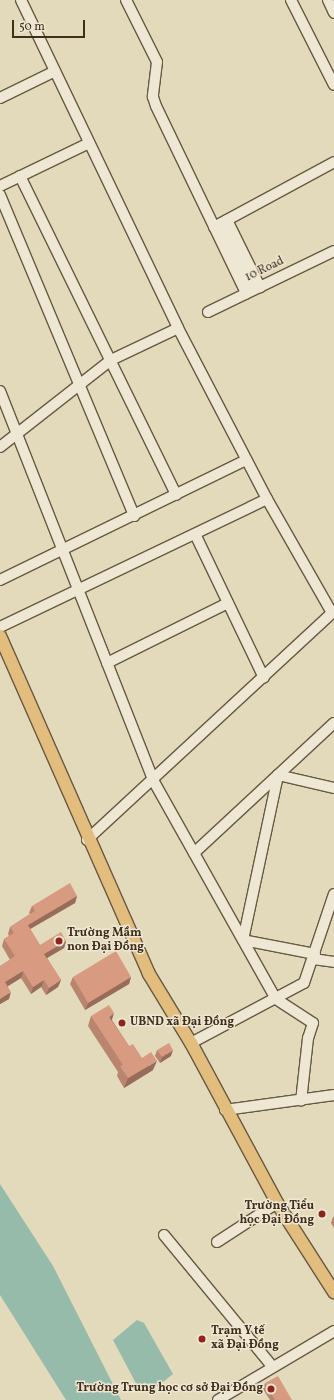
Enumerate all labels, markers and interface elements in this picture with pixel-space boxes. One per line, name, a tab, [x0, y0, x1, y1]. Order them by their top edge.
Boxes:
scale bar	[14, 12, 87, 38]
text: 50 m	[19, 19, 45, 35]
street label: 10 Road	[243, 254, 287, 286]
place label: Trường Mầm non Đại Đồng	[67, 927, 144, 955]
marker: Trường Mầm non Đại Đồng	[54, 936, 64, 946]
place label: UBND xã Đại Đồng	[130, 1016, 234, 1030]
marker: UBND xã Đại Đồng	[117, 1018, 127, 1028]
place label: Trường Tiểu học Đại Đồng	[239, 1200, 314, 1228]
marker: Trường Tiểu học Đại Đồng	[317, 1209, 327, 1219]
place label: Trạm Y tế xã Đại Đồng	[211, 1325, 279, 1353]
marker: Trạm Y tế xã Đại Đồng	[196, 1333, 208, 1345]
place label: Trường Trung học cơ sở Đại Đồng	[76, 1382, 263, 1396]
marker: Trường Trung học cơ sở Đại Đồng	[266, 1384, 276, 1394]

